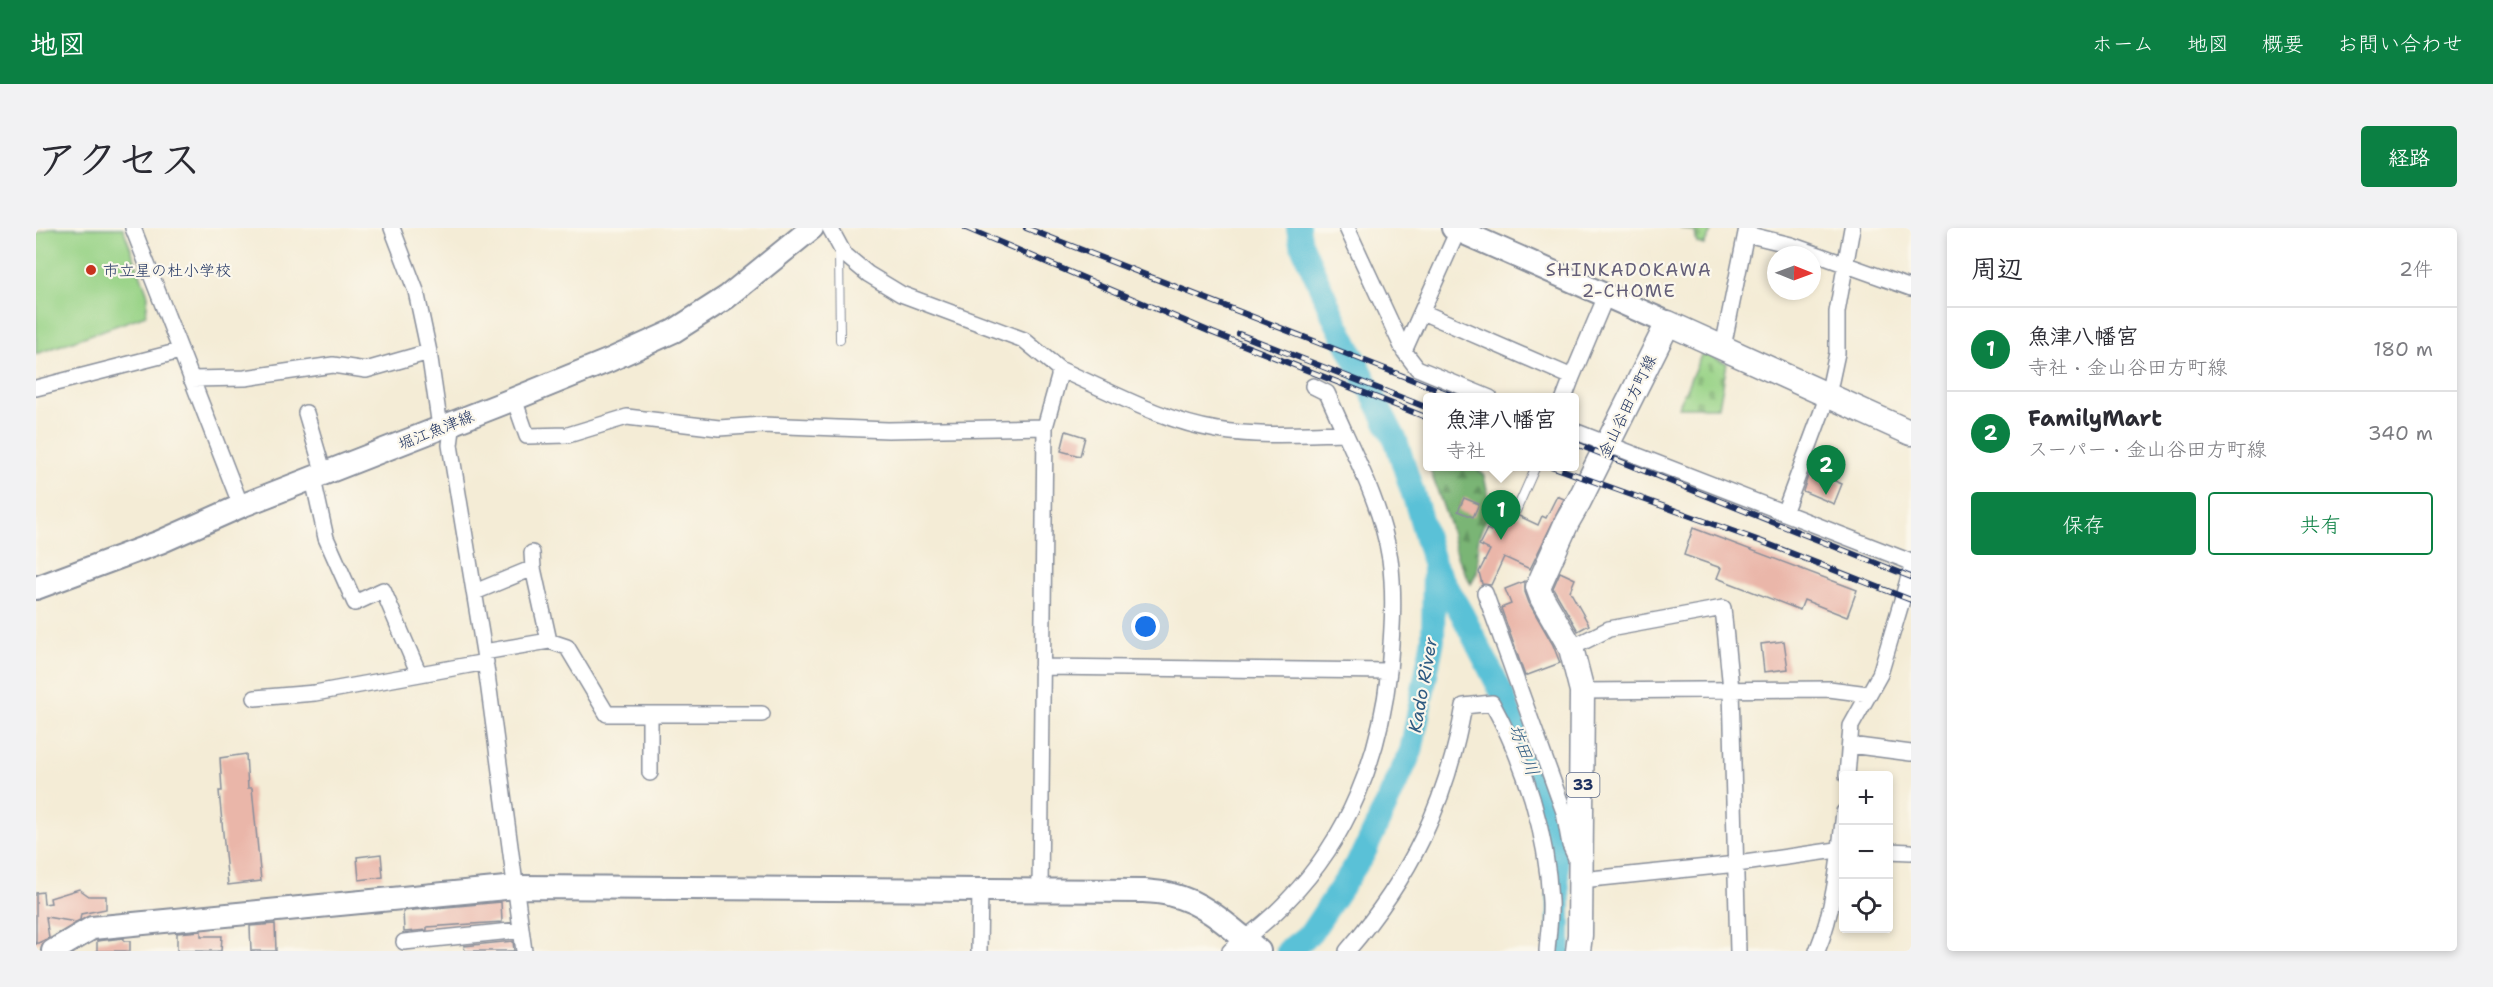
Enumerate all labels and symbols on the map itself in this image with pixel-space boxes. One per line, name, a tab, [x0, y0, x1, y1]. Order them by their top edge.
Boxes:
north arrow	[1767, 246, 1821, 300]
district label: SHINKADOKAWA 2-CHOME	[1546, 258, 1712, 303]
place label: 市立星の杜小学校	[103, 260, 231, 281]
marker: 市立星の杜小学校	[84, 263, 98, 277]
street label: 金山谷田方町線	[1593, 351, 1661, 461]
street label: 堀江魚津線	[395, 405, 477, 455]
pin: 2	[1806, 446, 1846, 495]
pin: 1	[1482, 490, 1520, 540]
your location	[1131, 612, 1160, 641]
water label: Kado River	[1403, 635, 1443, 735]
water label: 坊田川	[1503, 720, 1545, 780]
road number: 33	[1566, 773, 1600, 797]

